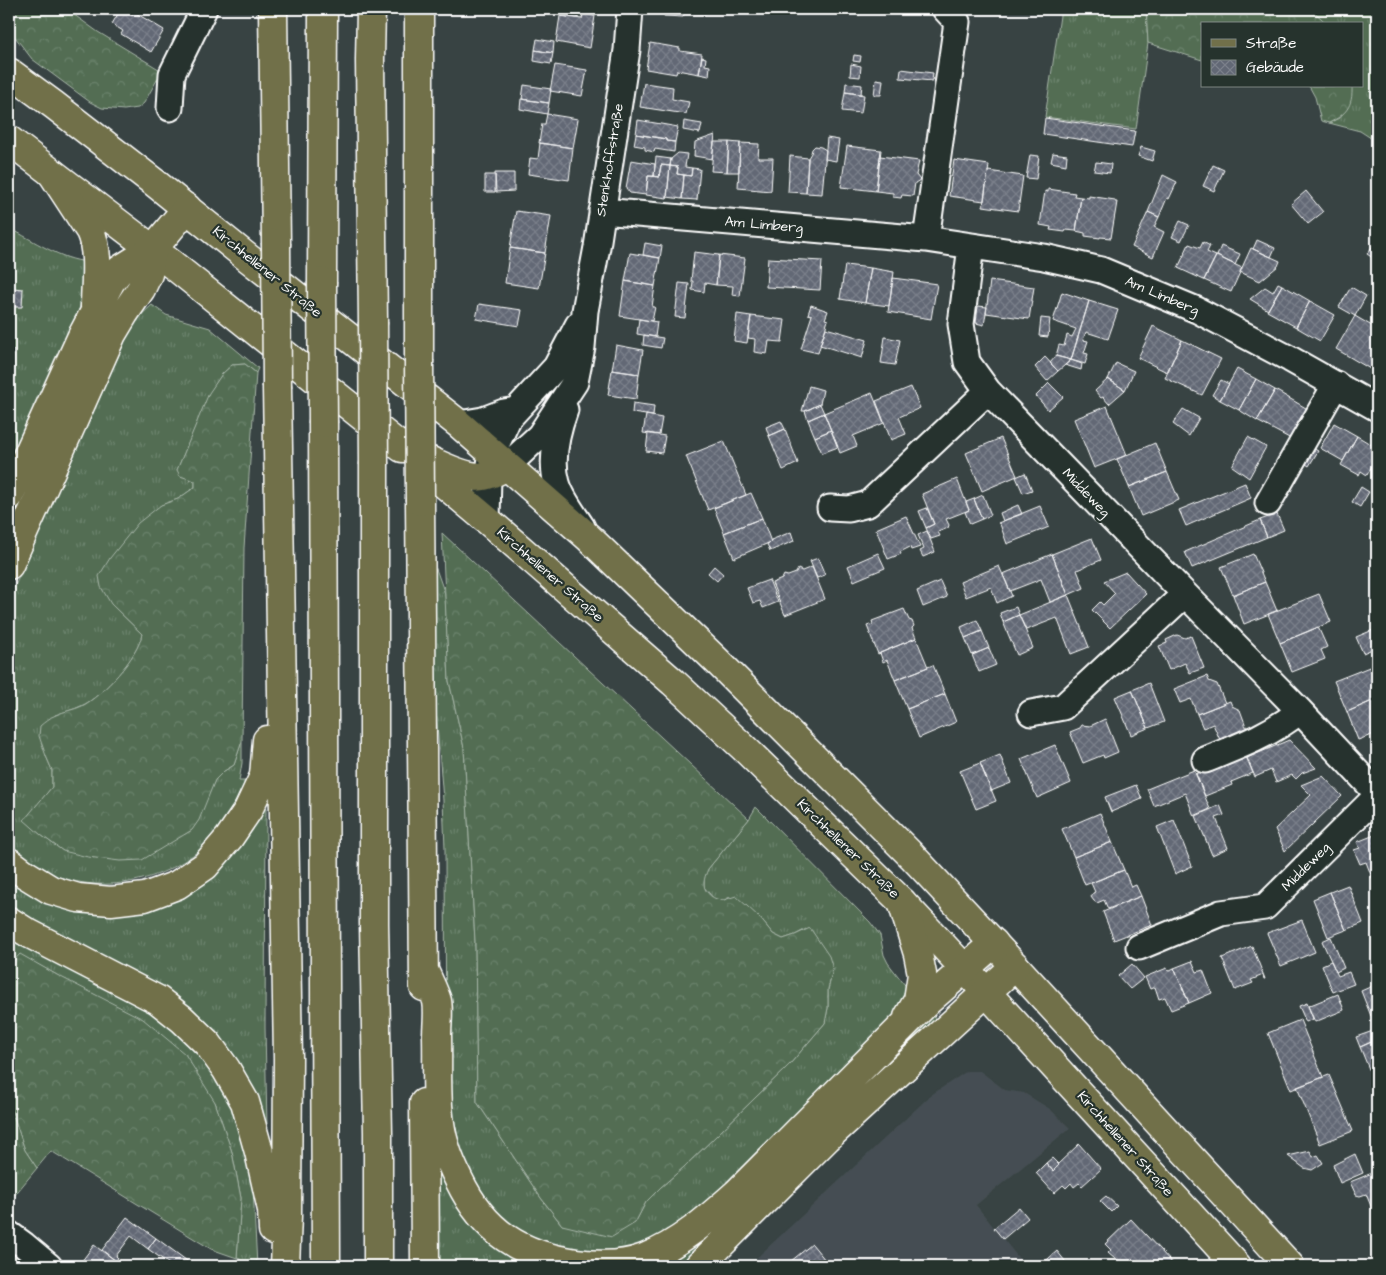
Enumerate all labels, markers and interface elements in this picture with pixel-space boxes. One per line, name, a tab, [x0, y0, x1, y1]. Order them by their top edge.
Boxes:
legend	[1201, 22, 1364, 88]
text: Straße	[1246, 33, 1296, 54]
text: Gebäude	[1246, 57, 1304, 78]
street label: Stenkhoffstraße	[591, 102, 629, 218]
street label: Am Limberg	[724, 212, 804, 238]
street label: Kirchhellener Straße	[208, 222, 326, 323]
street label: Am Limberg	[1122, 271, 1202, 321]
street label: Middeweg	[1057, 464, 1115, 522]
street label: Kirchhellener Straße	[492, 523, 608, 627]
street label: Kirchhellener Straße	[792, 795, 904, 904]
street label: Middeweg	[1277, 838, 1335, 896]
street label: Kirchhellener Straße	[1072, 1087, 1178, 1201]

